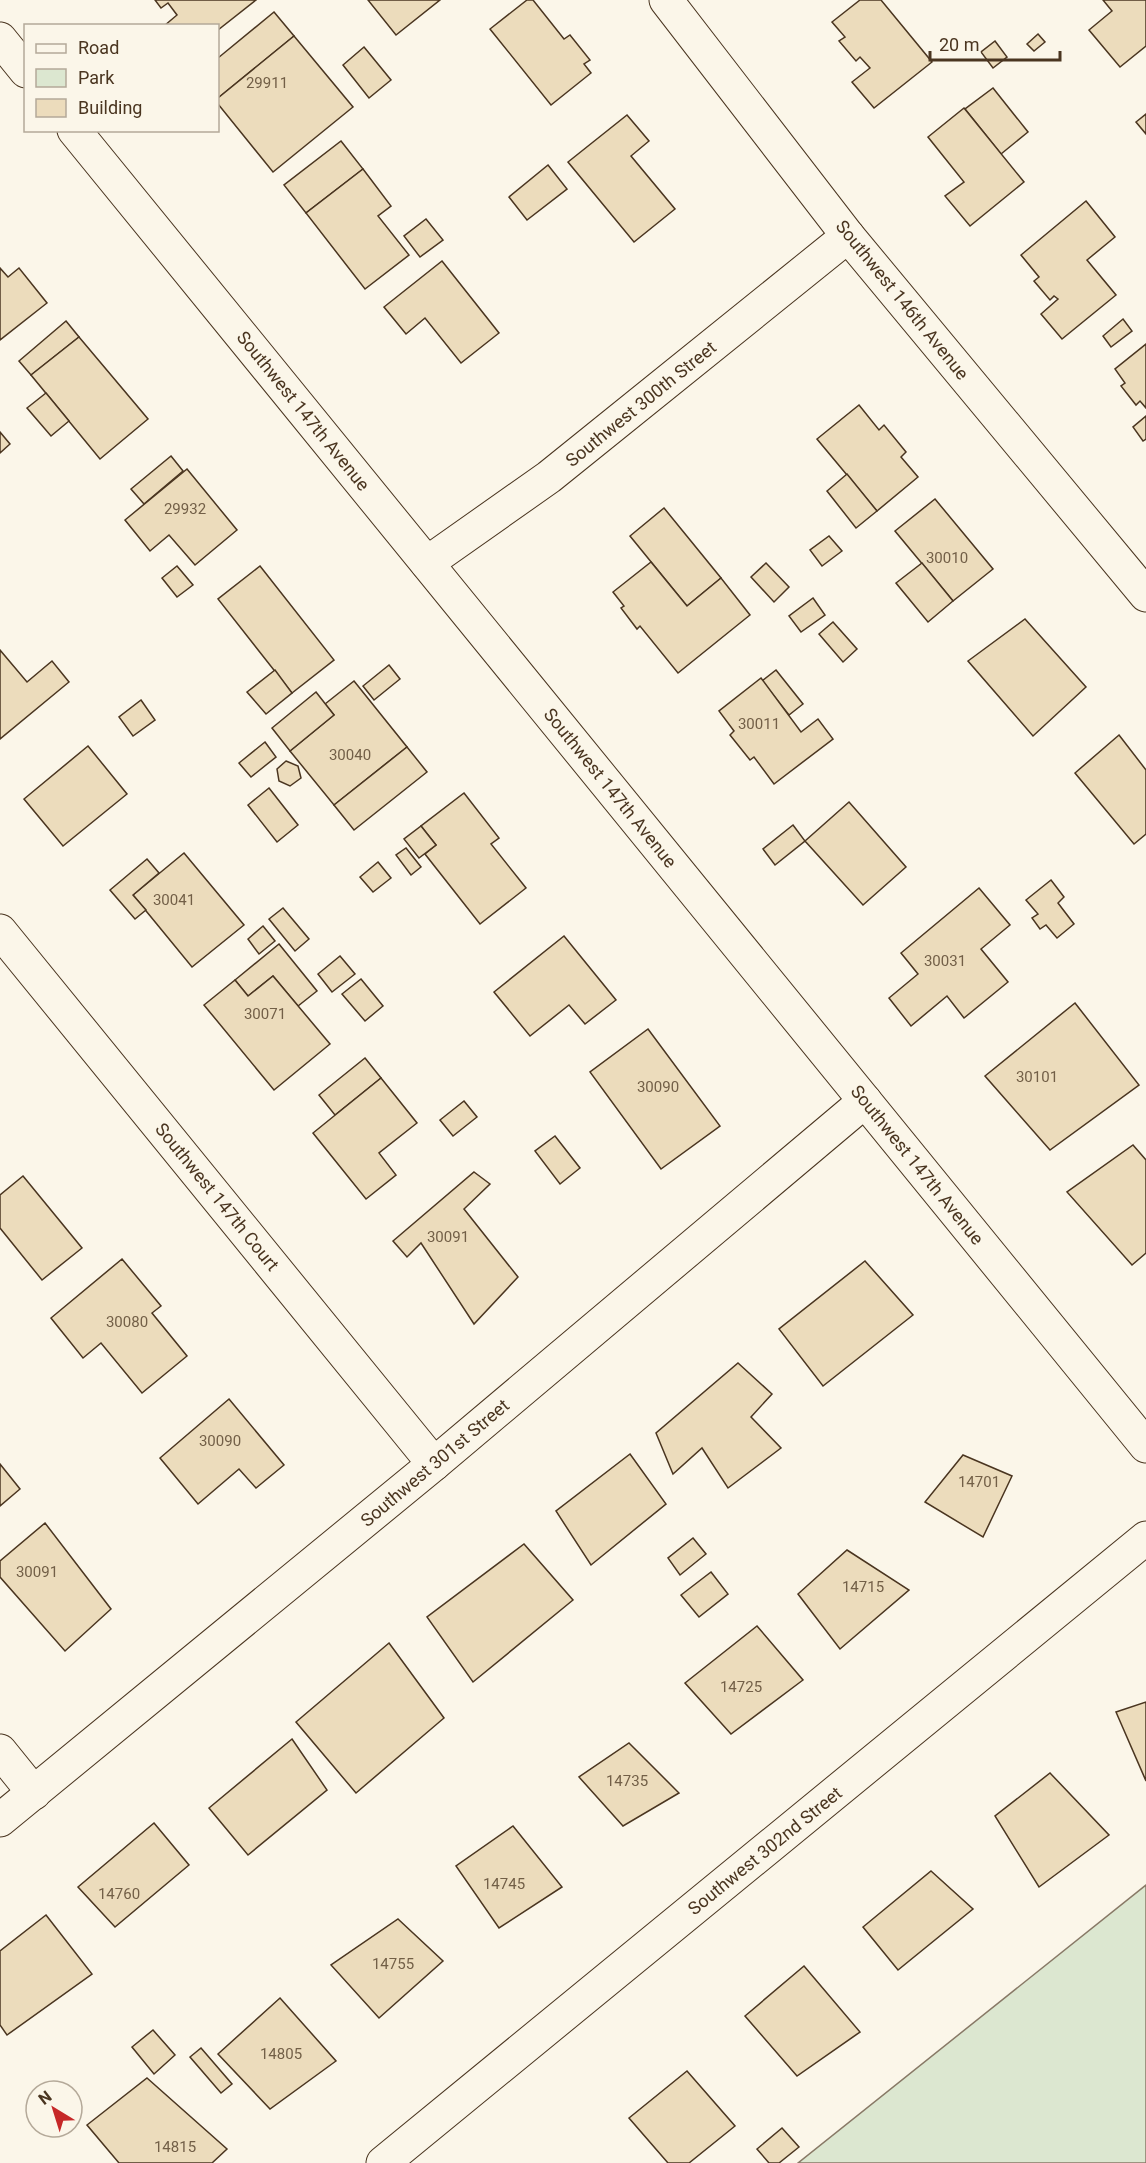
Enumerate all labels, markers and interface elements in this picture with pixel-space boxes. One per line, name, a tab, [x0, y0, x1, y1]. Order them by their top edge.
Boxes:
legend	[24, 24, 219, 132]
scale bar	[930, 24, 1060, 62]
text: 20 m	[939, 34, 979, 55]
text: Road	[78, 37, 119, 58]
text: Park	[78, 67, 115, 88]
house number: 29911	[246, 74, 288, 92]
text: Building	[78, 97, 142, 118]
street label: Southwest 146th Avenue	[832, 216, 973, 384]
street label: Southwest 147th Avenue	[233, 327, 374, 495]
street label: Southwest 300th Street	[561, 336, 720, 471]
house number: 29932	[164, 500, 206, 518]
house number: 30010	[926, 549, 968, 567]
street label: Southwest 147th Avenue	[540, 704, 681, 872]
house number: 30011	[738, 715, 780, 733]
house number: 30040	[329, 746, 371, 764]
house number: 30041	[153, 891, 195, 909]
house number: 30031	[924, 952, 966, 970]
house number: 30071	[244, 1005, 286, 1023]
house number: 30101	[1016, 1068, 1058, 1086]
house number: 30090	[637, 1078, 679, 1096]
street label: Southwest 147th Avenue	[847, 1081, 988, 1249]
street label: Southwest 147th Court	[151, 1118, 284, 1275]
house number: 30091	[427, 1228, 469, 1246]
house number: 30080	[106, 1313, 148, 1331]
street label: Southwest 301st Street	[356, 1394, 513, 1531]
house number: 30090	[199, 1432, 241, 1450]
house number: 14701	[958, 1473, 1000, 1491]
house number: 30091	[16, 1563, 58, 1581]
house number: 14715	[842, 1578, 884, 1596]
house number: 14725	[720, 1678, 762, 1696]
house number: 14735	[606, 1772, 648, 1790]
street label: Southwest 302nd Street	[684, 1782, 846, 1919]
house number: 14745	[483, 1875, 525, 1893]
house number: 14760	[98, 1885, 140, 1903]
house number: 14755	[372, 1955, 414, 1973]
house number: 14805	[260, 2045, 302, 2063]
north arrow	[24, 2079, 84, 2139]
text: N	[35, 2087, 55, 2109]
house number: 14815	[154, 2138, 196, 2156]

